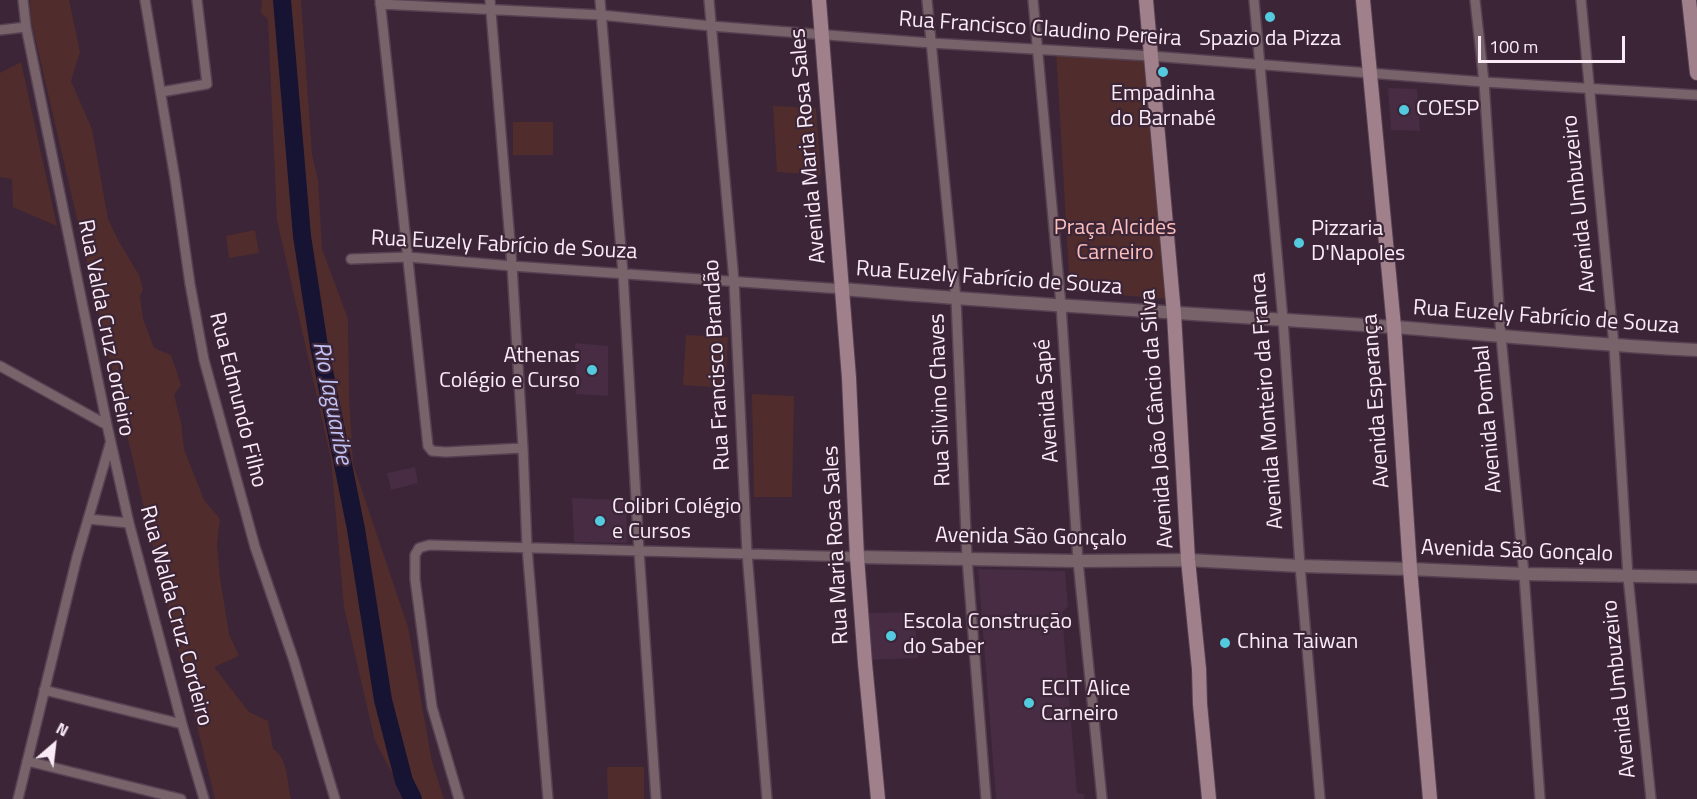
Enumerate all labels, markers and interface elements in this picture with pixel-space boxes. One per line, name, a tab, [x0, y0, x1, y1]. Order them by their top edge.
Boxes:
street label: Rua Francisco Claudino Pereira	[898, 7, 1182, 53]
marker: Spazio da Pizza	[1263, 10, 1277, 24]
scale bar	[1481, 24, 1628, 62]
street label: Avenida Maria Rosa Sales	[786, 27, 832, 265]
place label: Spazio da Pizza	[1199, 27, 1341, 53]
text: 100 m	[1489, 33, 1538, 60]
marker: Empadinha do Barnabé	[1156, 65, 1170, 79]
place label: Empadinha do Barnabé	[1110, 82, 1216, 134]
place label: COESP	[1416, 97, 1479, 123]
marker: COESP	[1397, 103, 1411, 117]
street label: Avenida Umbuzeiro	[1558, 114, 1602, 294]
park label: Praça Alcides Carneiro	[1054, 216, 1176, 268]
street label: Rua Valda Cruz Cordeiro	[71, 217, 139, 439]
place label: Pizzaria D'Napoles	[1311, 217, 1405, 268]
street label: Rua Euzely Fabrício de Souza	[370, 226, 638, 266]
marker: Pizzaria D'Napoles	[1292, 236, 1306, 250]
street label: Rua Euzely Fabrício de Souza	[855, 257, 1123, 301]
street label: Rua Francisco Brandão	[699, 259, 737, 471]
street label: Avenida Monteiro da Franca	[1246, 272, 1290, 530]
street label: Avenida João Câncio da Silva	[1136, 288, 1180, 550]
street label: Rua Euzely Fabrício de Souza	[1412, 296, 1680, 340]
street label: Rua Edmundo Filho	[202, 310, 272, 490]
street label: Rua Silvino Chaves	[925, 313, 957, 487]
street label: Avenida Esperança	[1358, 313, 1396, 489]
street label: Avenida Sapé	[1031, 338, 1065, 464]
water label: Rio Jaguaribe	[305, 339, 357, 467]
place label: Athenas Colégio e Curso	[439, 344, 580, 396]
street label: Avenida Pombal	[1469, 344, 1509, 494]
marker: Athenas Colégio e Curso	[585, 363, 599, 377]
street label: Rua Maria Rosa Sales	[819, 445, 855, 645]
place label: Colibri Colégio e Cursos	[612, 495, 741, 546]
street label: Rua Walda Cruz Cordeiro	[133, 503, 217, 729]
marker: Colibri Colégio e Cursos	[593, 514, 607, 528]
street label: Avenida São Gonçalo	[935, 523, 1127, 553]
street label: Avenida São Gonçalo	[1421, 535, 1613, 569]
street label: Avenida Umbuzeiro	[1598, 599, 1642, 779]
place label: Escola Construção do Saber	[903, 610, 1072, 662]
marker: Escola Construção do Saber	[884, 629, 898, 643]
place label: China Taiwan	[1237, 630, 1358, 656]
marker: China Taiwan	[1218, 636, 1232, 650]
place label: ECIT Alice Carneiro	[1041, 677, 1130, 728]
marker: ECIT Alice Carneiro	[1022, 696, 1036, 710]
north arrow	[24, 715, 84, 775]
text: N	[52, 716, 73, 742]

